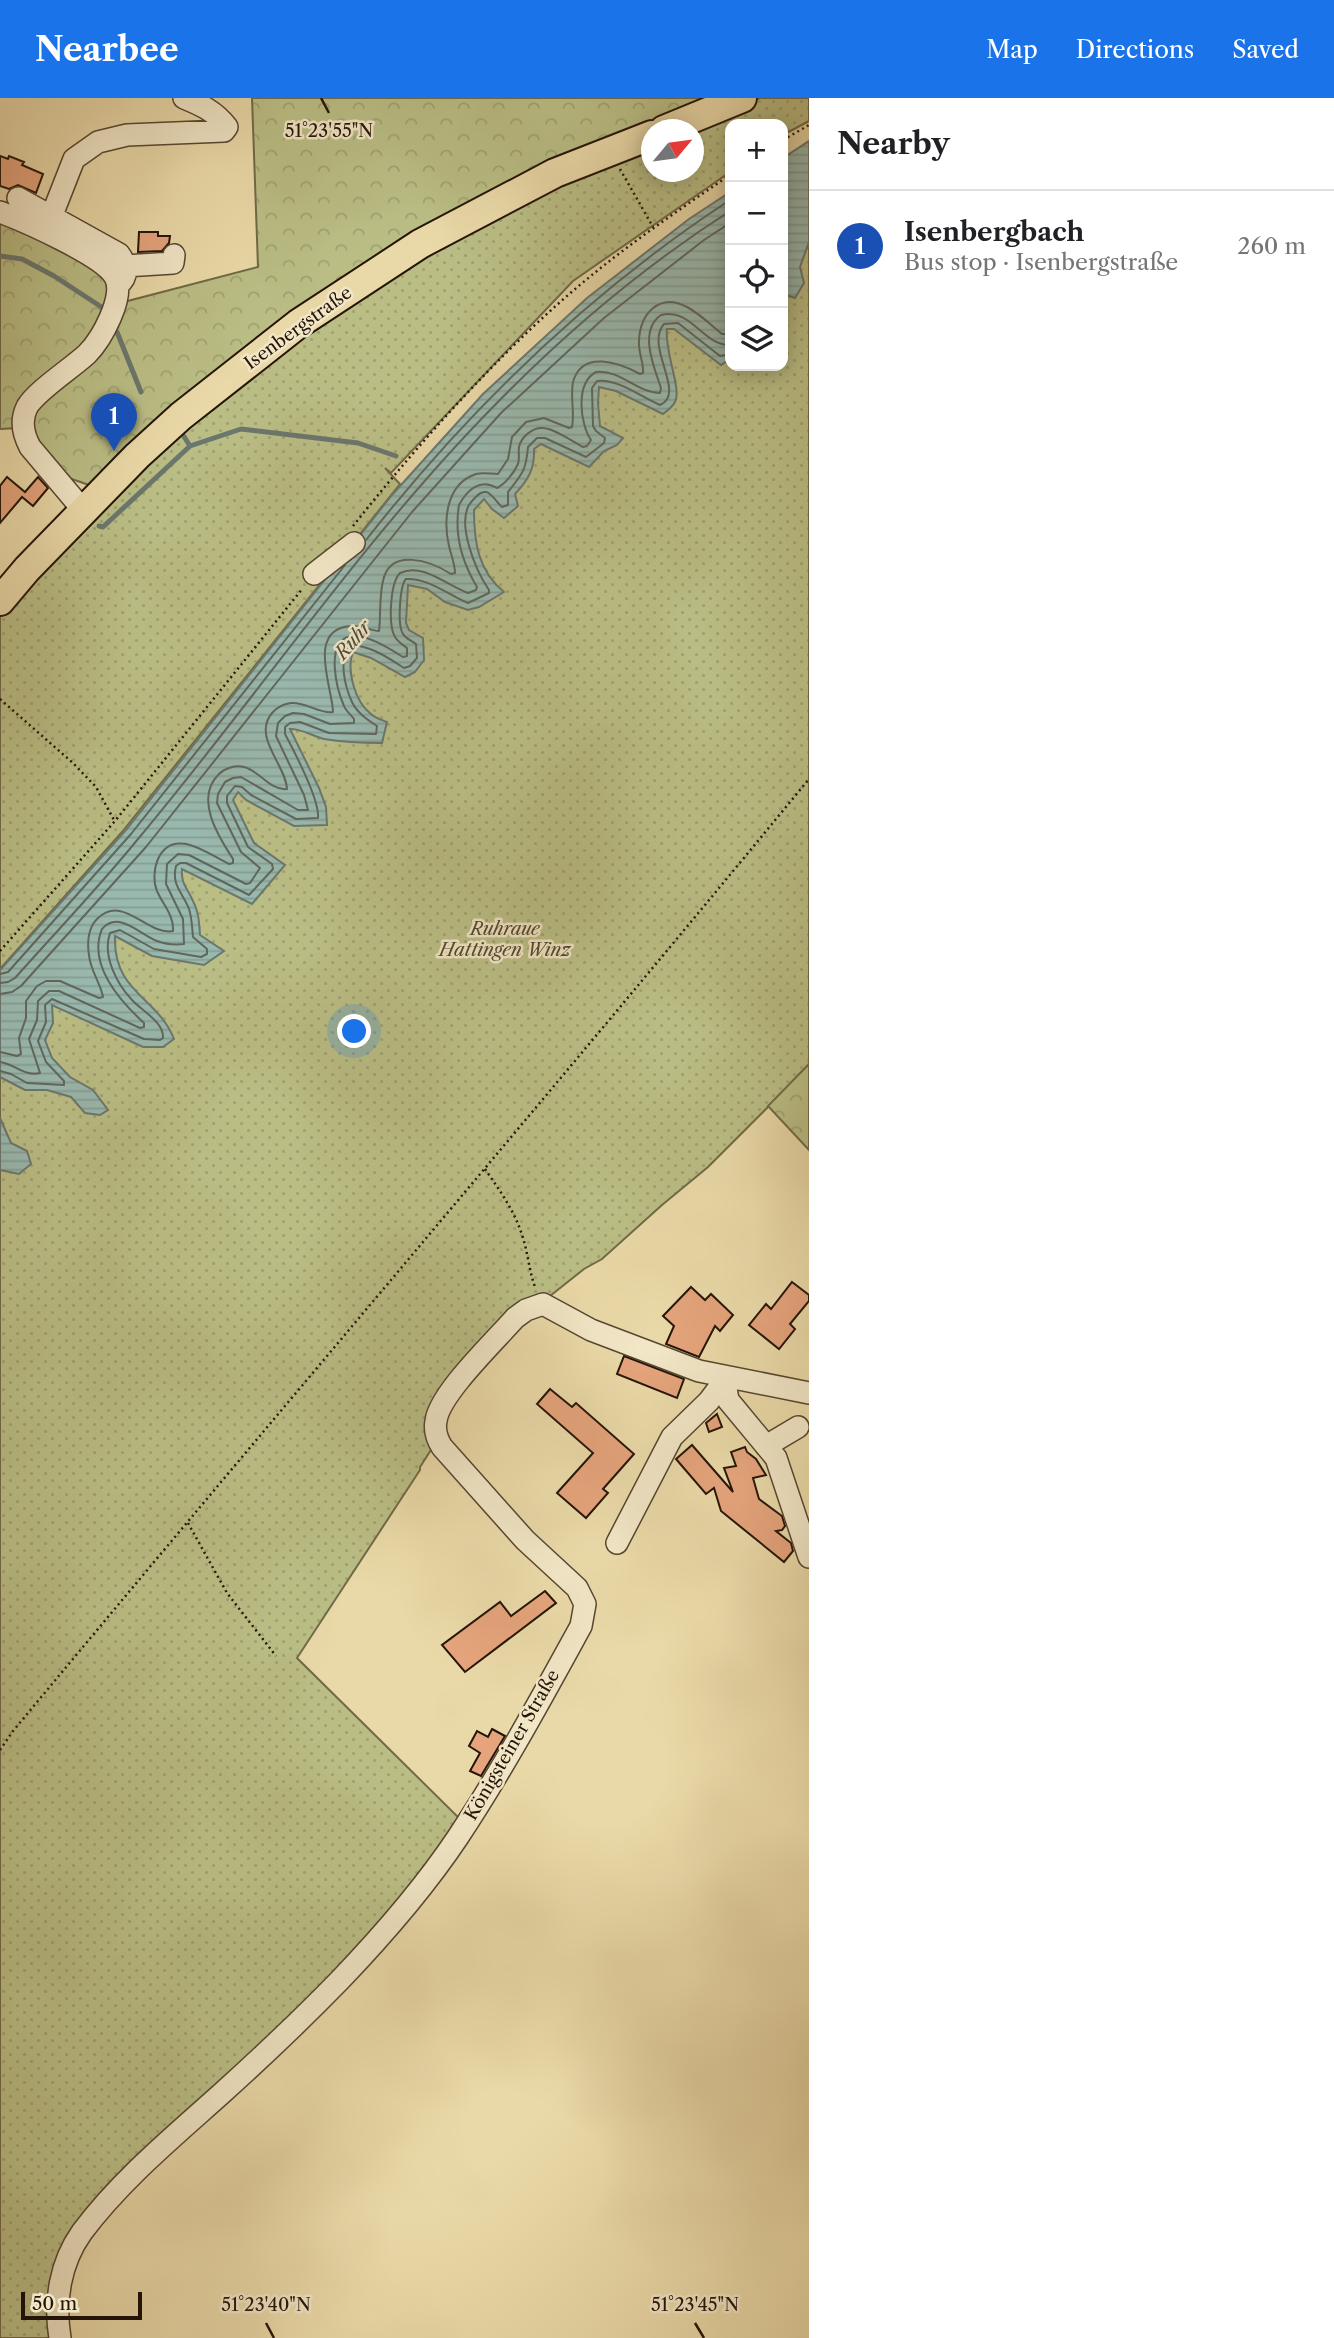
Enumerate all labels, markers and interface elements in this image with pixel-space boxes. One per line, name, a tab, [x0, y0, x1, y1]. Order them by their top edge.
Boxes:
text: Nearbee	[35, 29, 179, 70]
text: Map	[986, 35, 1038, 64]
text: Directions	[1076, 35, 1194, 64]
text: Saved	[1232, 35, 1299, 64]
north arrow	[641, 119, 704, 182]
map controls	[725, 119, 788, 371]
button: +	[725, 119, 788, 182]
text: 51°23'55"N	[285, 120, 373, 142]
text: Nearby	[837, 125, 950, 162]
button: −	[725, 182, 788, 245]
text: Isenbergbach	[904, 216, 1084, 248]
text: 1	[855, 232, 865, 260]
text: 260 m	[1237, 232, 1306, 260]
button: locate	[725, 245, 788, 308]
text: Bus stop · Isenbergstraße	[904, 248, 1178, 276]
street label: Isenbergstraße	[240, 282, 356, 374]
button: layers	[725, 308, 788, 371]
pin: 1	[91, 393, 137, 451]
water label: Ruhr	[329, 615, 377, 666]
park label: Ruhraue Hattingen Winz	[437, 918, 572, 961]
your location	[337, 1014, 371, 1048]
street label: Königsteiner Straße	[460, 1666, 564, 1824]
scale bar	[21, 2289, 142, 2321]
text: 50 m	[32, 2292, 77, 2315]
text: 51°23'40"N	[221, 2294, 311, 2316]
text: 51°23'45"N	[651, 2294, 739, 2316]

